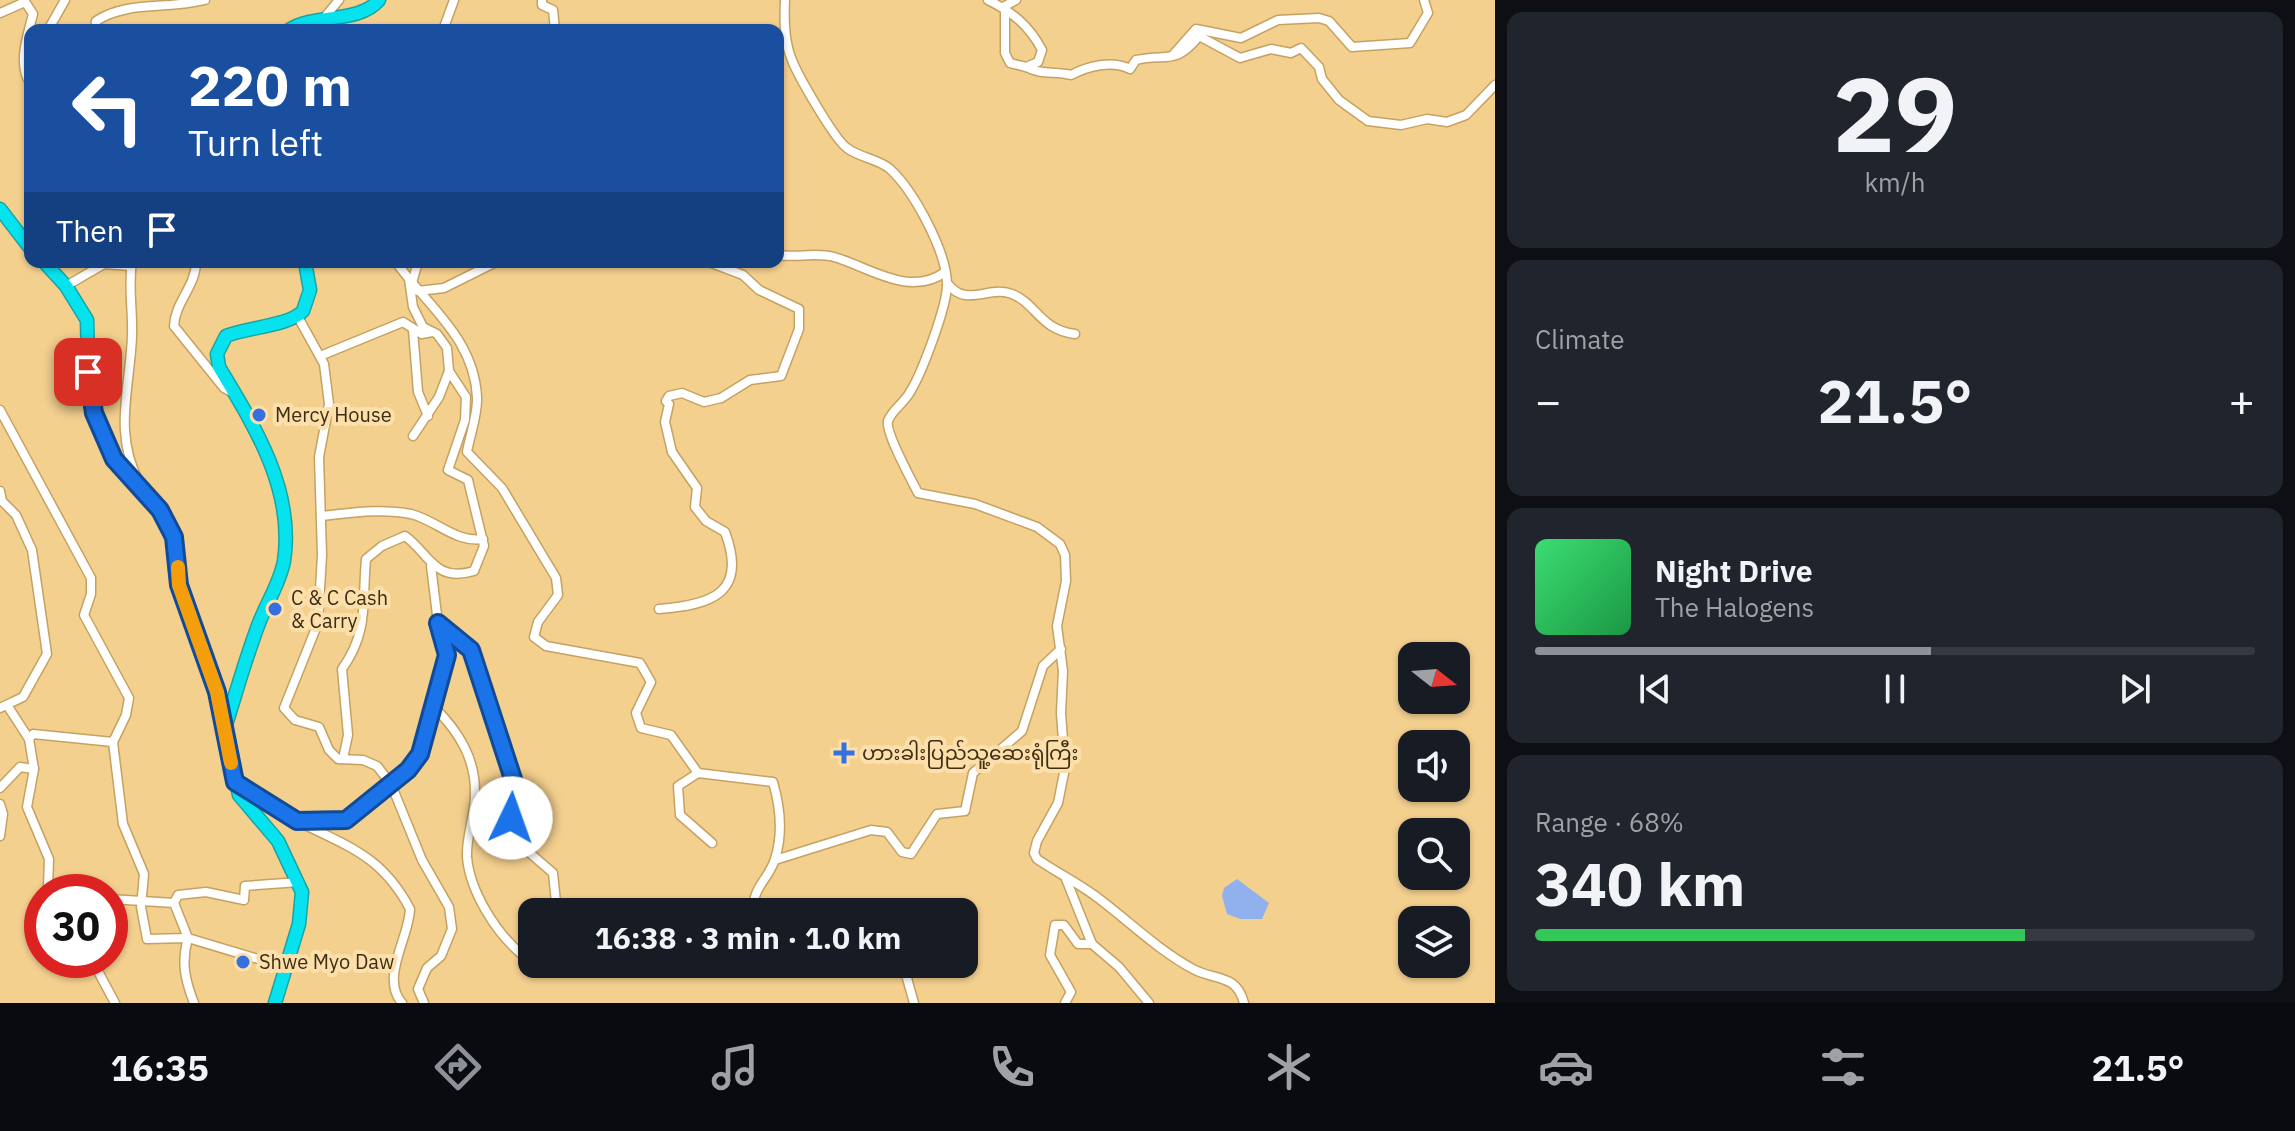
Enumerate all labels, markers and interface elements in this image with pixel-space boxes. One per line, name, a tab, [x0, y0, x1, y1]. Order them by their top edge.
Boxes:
text: 29	[1833, 45, 1957, 181]
text: 220 m	[188, 49, 352, 121]
icon: left	[56, 56, 160, 160]
text: Turn left	[188, 119, 323, 166]
text: km/h	[1864, 165, 1926, 199]
icon: arrive	[140, 208, 184, 252]
text: Then	[56, 211, 124, 250]
text: Climate	[1535, 322, 1625, 356]
pin	[54, 338, 122, 406]
icon: arrive	[66, 350, 110, 394]
text: 21.5°	[1818, 361, 1972, 440]
text: −	[1535, 372, 1561, 429]
text: +	[2229, 372, 2255, 429]
place label: Mercy House	[275, 401, 392, 428]
marker: Mercy House	[250, 406, 268, 424]
text: Night Drive	[1655, 551, 1813, 590]
place label: C & C Cash & Carry	[291, 584, 388, 634]
text: The Halogens	[1655, 590, 1814, 624]
marker: C & C Cash & Carry	[266, 600, 284, 618]
north arrow	[1398, 642, 1470, 714]
map controls	[1398, 642, 1470, 978]
icon: previous	[1633, 667, 1677, 711]
icon: pause	[1873, 667, 1917, 711]
icon: next	[2113, 667, 2157, 711]
button: sound	[1398, 730, 1470, 802]
place label: ဟားခါးပြည်သူ့ဆေးရုံကြီး	[862, 739, 1078, 770]
marker: ဟားခါးပြည်သူ့ဆေးရုံကြီး	[833, 742, 855, 764]
position arrow	[469, 776, 553, 860]
text: Range · 68%	[1535, 805, 1684, 839]
button: search	[1398, 818, 1470, 890]
text: 340 km	[1535, 844, 1745, 923]
speed limit sign: 30	[24, 874, 128, 978]
button: layers	[1398, 906, 1470, 978]
text: 16:38 · 3 min · 1.0 km	[595, 918, 901, 957]
place label: Shwe Myo Daw	[259, 948, 394, 975]
marker: Shwe Myo Daw	[234, 953, 252, 971]
icon: directions	[430, 1039, 486, 1095]
icon: music	[707, 1039, 763, 1095]
icon: phone	[984, 1039, 1040, 1095]
icon: climate	[1261, 1039, 1317, 1095]
icon: car	[1538, 1039, 1594, 1095]
icon: filters	[1815, 1039, 1871, 1095]
text: 16:35	[110, 1044, 209, 1091]
text: 21.5°	[2092, 1044, 2184, 1091]

